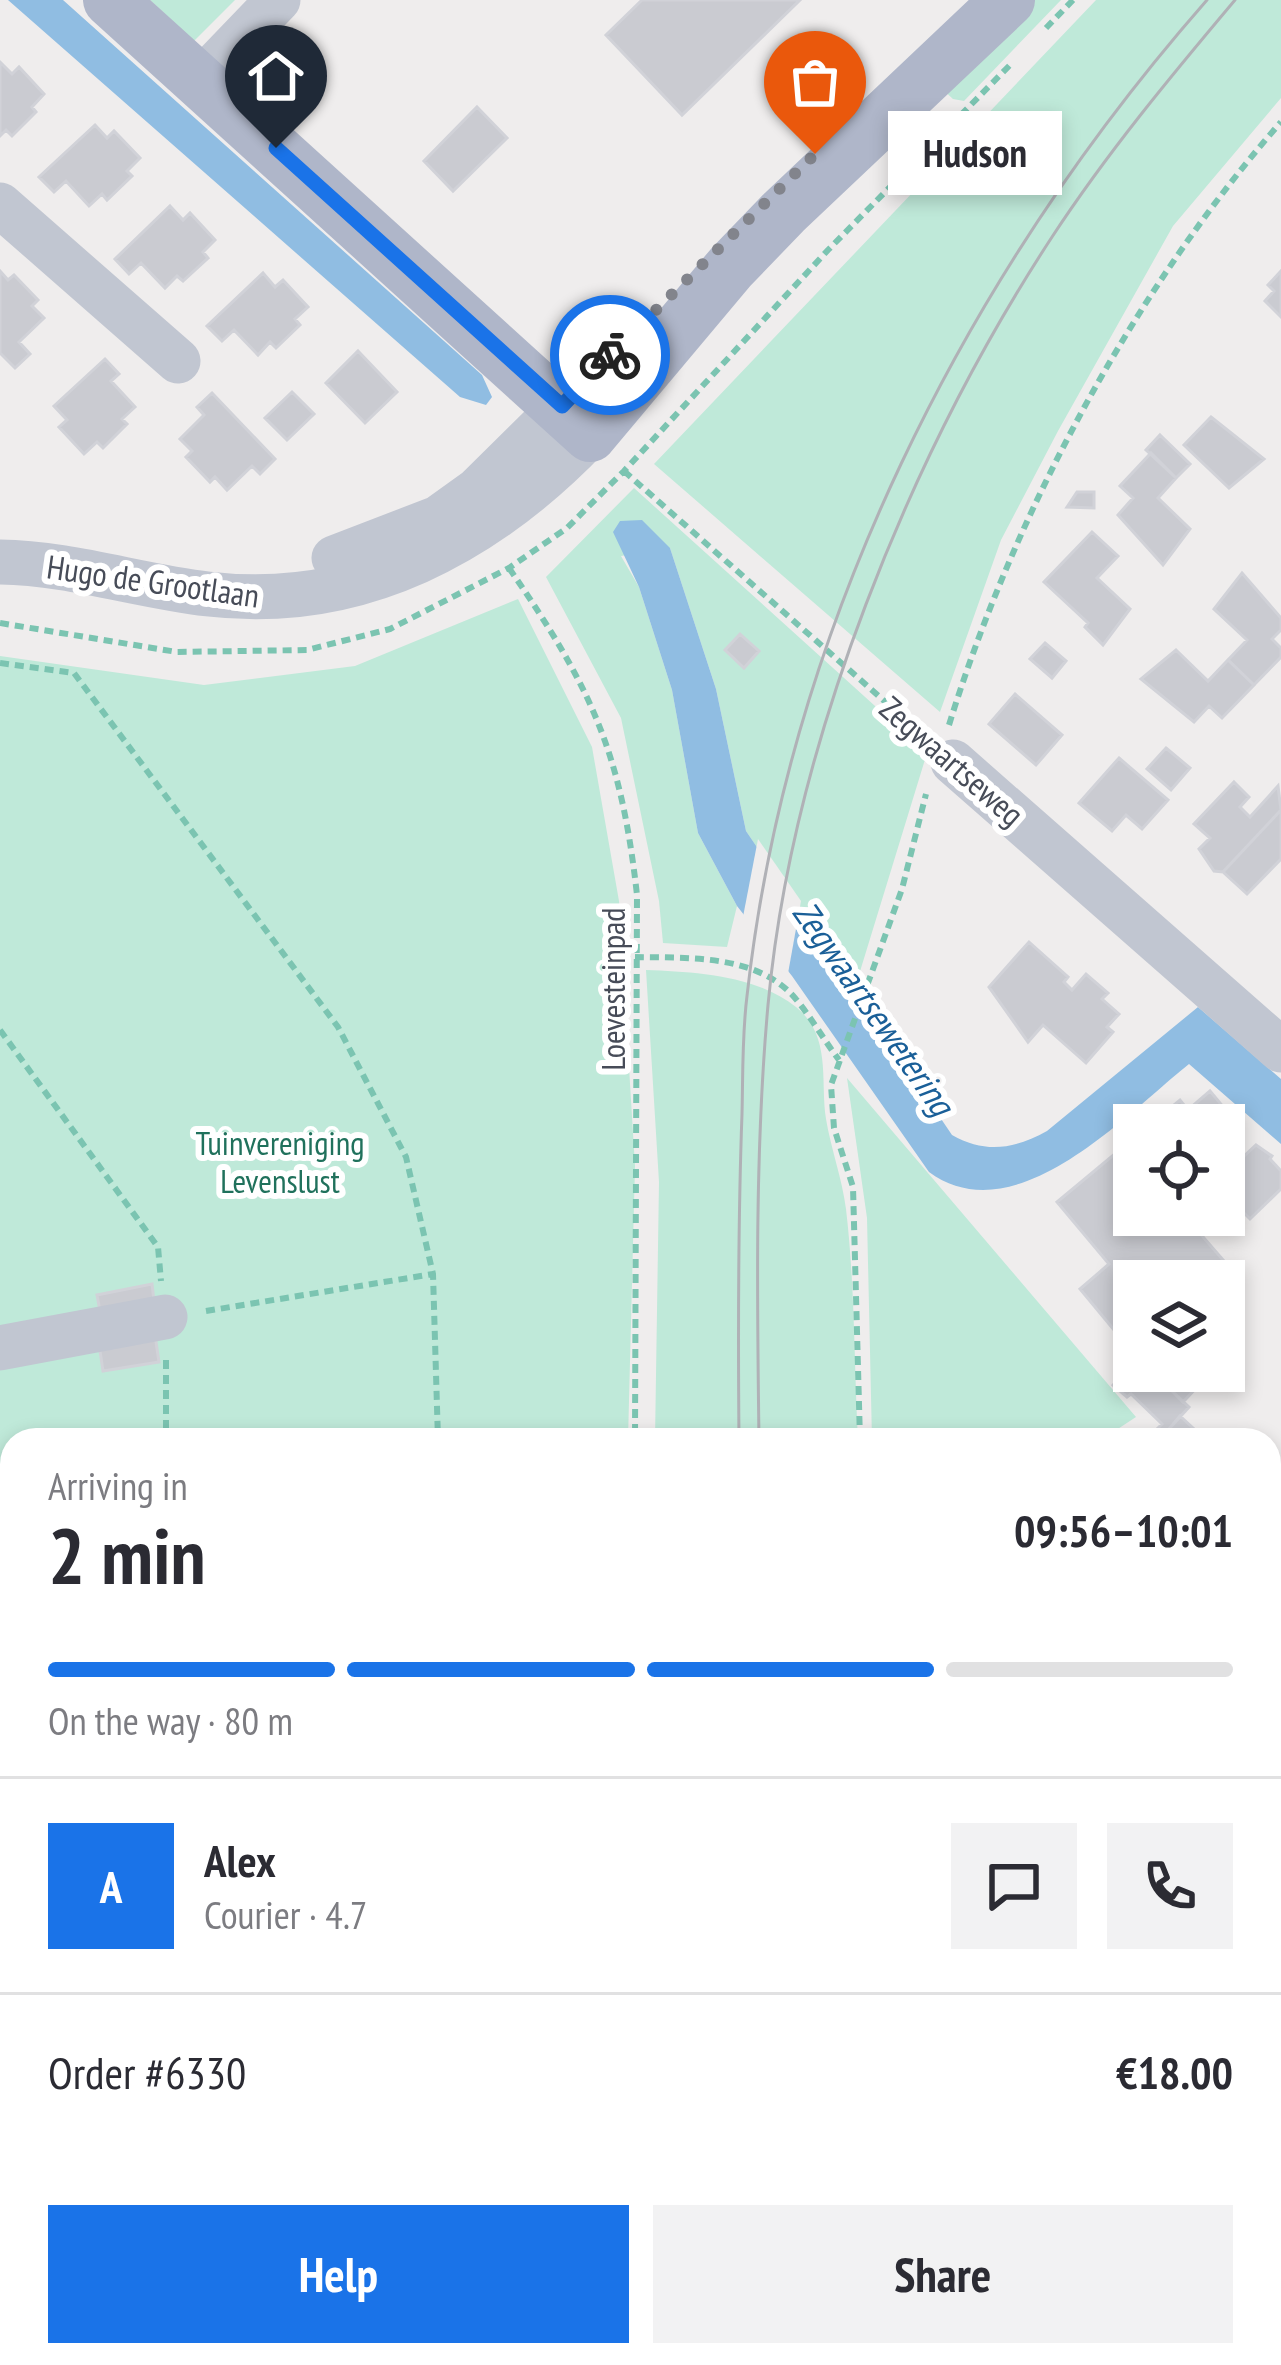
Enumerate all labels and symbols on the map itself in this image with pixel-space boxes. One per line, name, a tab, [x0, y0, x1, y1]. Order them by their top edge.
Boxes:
pin	[225, 25, 327, 148]
pin	[764, 31, 866, 154]
callout: Hudson	[887, 112, 1061, 196]
courier	[550, 295, 670, 415]
street label: Hugo de Grootlaan	[44, 544, 262, 617]
street label: Zegwaartseweg	[871, 686, 1033, 835]
water label: Zegwaartsewetering	[783, 891, 967, 1126]
street label: Loevesteinpad	[591, 907, 634, 1071]
park label: Tuinvereniging Levenslust	[196, 1121, 364, 1202]

